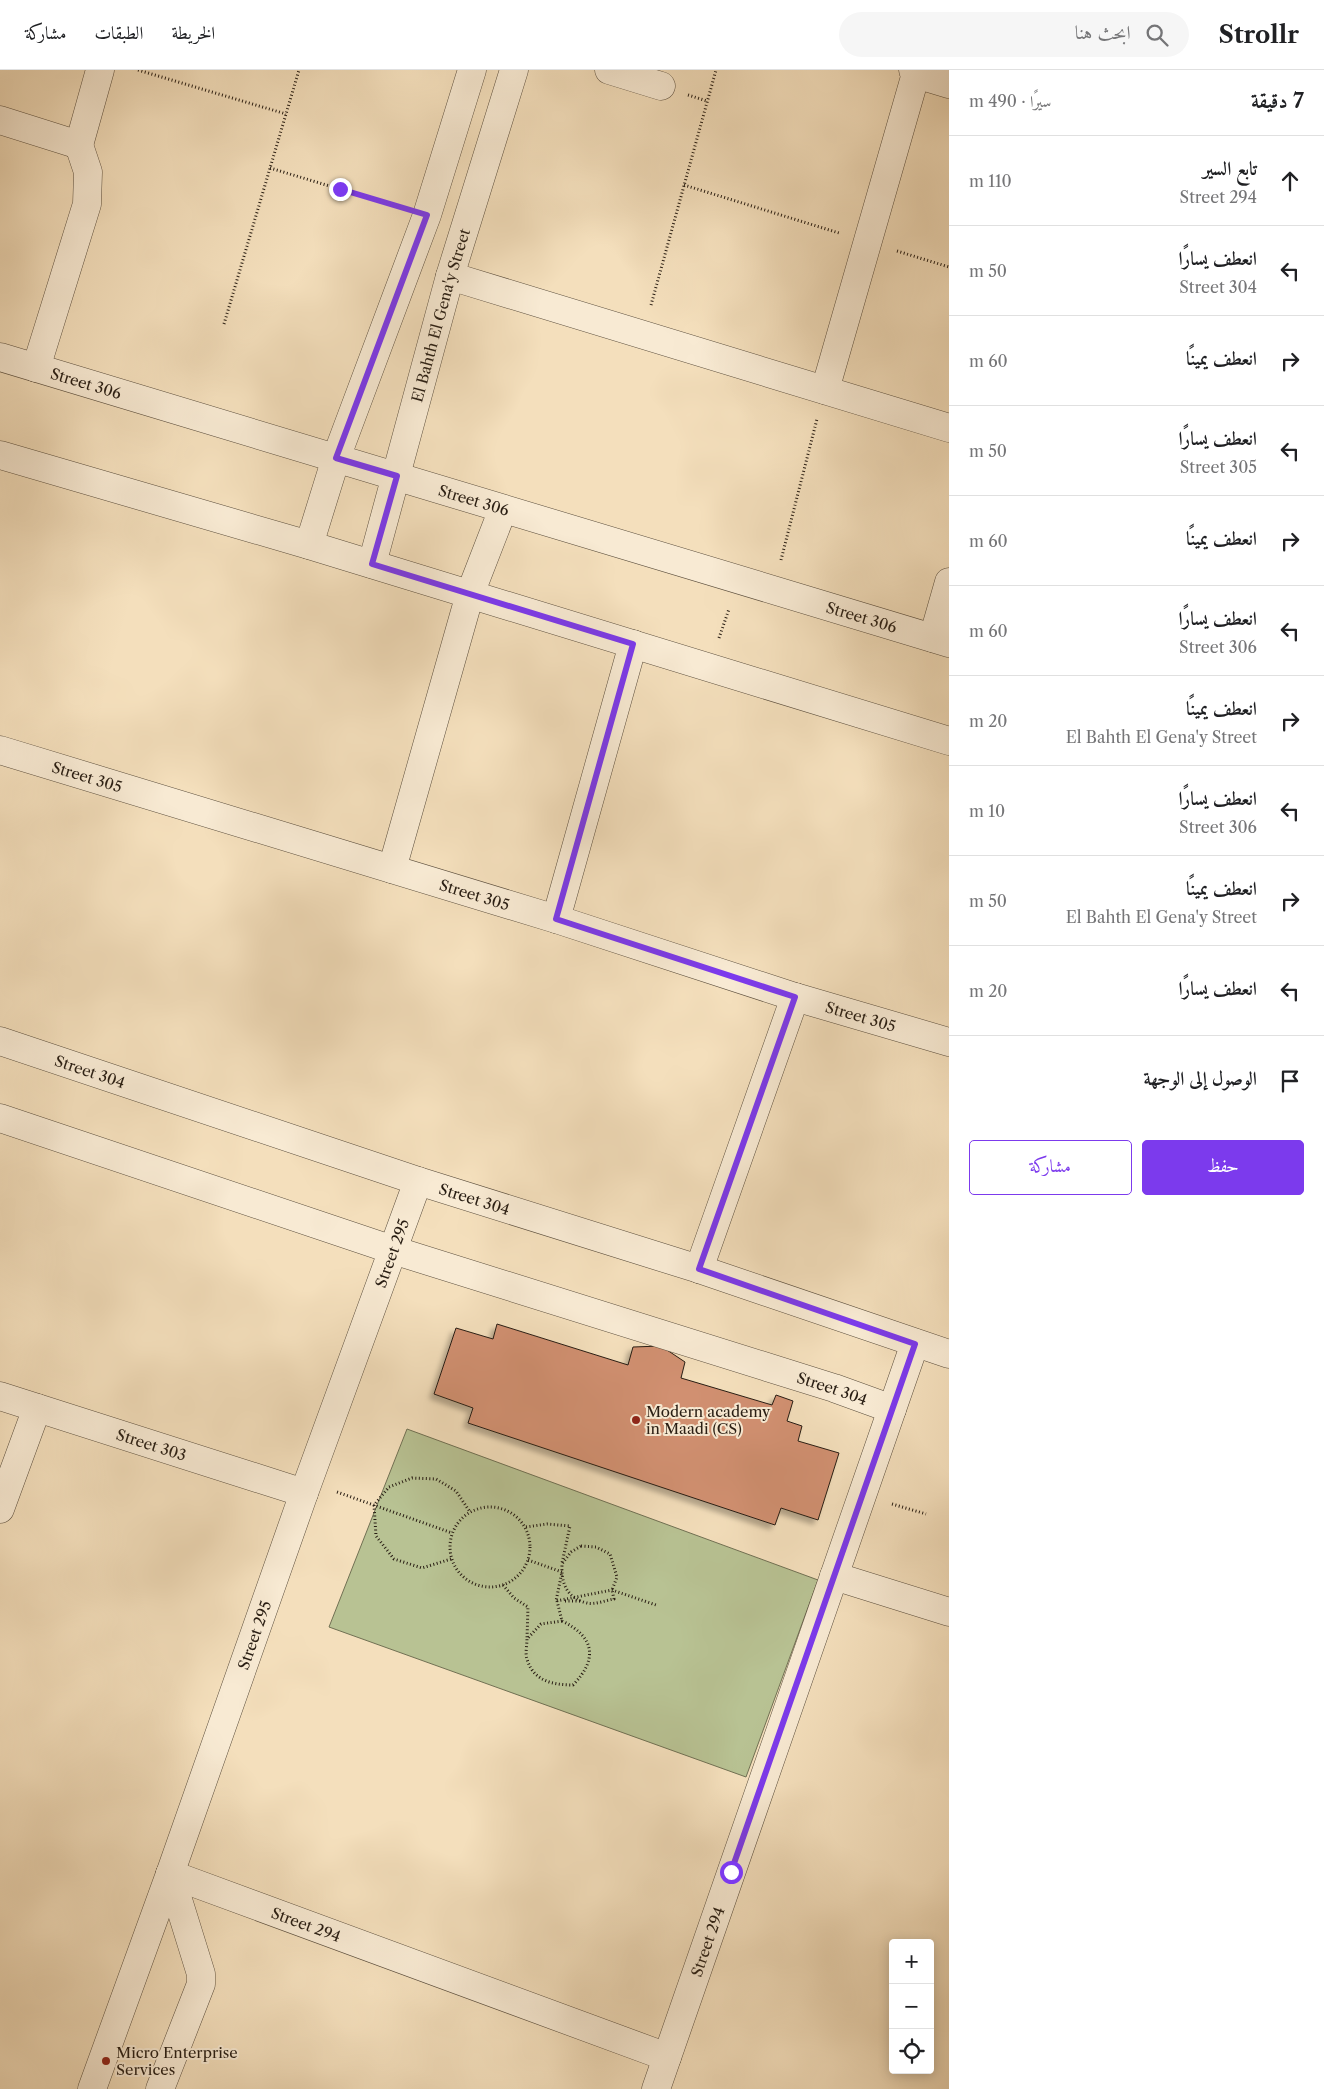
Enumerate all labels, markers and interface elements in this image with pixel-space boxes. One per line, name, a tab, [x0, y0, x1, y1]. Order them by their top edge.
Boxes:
search box	[839, 12, 1189, 57]
text: Strollr	[1219, 20, 1299, 49]
text: ابحث هنا	[1075, 21, 1131, 44]
icon: search	[1143, 21, 1171, 49]
text: مشاركة	[25, 22, 66, 44]
text: الطبقات	[94, 22, 143, 44]
text: الخريطة	[171, 22, 215, 44]
text: 7 دقيقة	[1251, 88, 1304, 113]
text: سيرًا · 490 m	[969, 91, 1051, 111]
text: تابع السير	[1203, 157, 1257, 180]
icon: ahead	[1276, 167, 1304, 195]
text: 110 m	[969, 171, 1012, 191]
route end	[329, 178, 352, 201]
text: Street 294	[1180, 187, 1257, 207]
street label: El Bahth El Gena'y Street	[407, 225, 474, 404]
text: انعطف يسارًا	[1178, 247, 1257, 270]
icon: left	[1276, 257, 1304, 285]
text: 50 m	[969, 261, 1007, 281]
text: Street 304	[1179, 277, 1257, 297]
text: انعطف يمينًا	[1186, 347, 1257, 370]
icon: right	[1276, 347, 1304, 375]
text: 60 m	[969, 351, 1008, 371]
street label: Street 306	[48, 363, 124, 403]
text: انعطف يسارًا	[1178, 427, 1257, 450]
icon: left	[1276, 437, 1304, 465]
text: 50 m	[969, 441, 1007, 461]
text: Street 305	[1180, 457, 1257, 477]
street label: Street 306	[436, 480, 512, 520]
text: انعطف يمينًا	[1186, 527, 1257, 550]
icon: right	[1276, 527, 1304, 555]
text: 60 m	[969, 531, 1008, 551]
street label: Street 306	[824, 597, 900, 636]
text: انعطف يسارًا	[1178, 607, 1257, 630]
icon: left	[1276, 617, 1304, 645]
text: 60 m	[969, 621, 1008, 641]
text: Street 306	[1179, 637, 1257, 657]
text: انعطف يمينًا	[1186, 697, 1257, 720]
icon: right	[1276, 707, 1304, 735]
text: 20 m	[969, 711, 1008, 731]
text: El Bahth El Gena'y Street	[1066, 727, 1257, 747]
street label: Street 305	[50, 757, 125, 796]
text: انعطف يسارًا	[1178, 787, 1257, 810]
icon: left	[1276, 797, 1304, 825]
text: 10 m	[969, 801, 1005, 821]
text: Street 306	[1179, 817, 1257, 837]
street label: Street 305	[437, 875, 512, 914]
text: انعطف يمينًا	[1186, 877, 1257, 900]
icon: right	[1276, 887, 1304, 915]
text: 50 m	[969, 891, 1007, 911]
text: El Bahth El Gena'y Street	[1066, 907, 1257, 927]
text: انعطف يسارًا	[1178, 977, 1257, 1000]
icon: left	[1276, 977, 1304, 1005]
text: 20 m	[969, 981, 1008, 1001]
street label: Street 305	[823, 997, 898, 1035]
street label: Street 304	[52, 1051, 128, 1092]
text: الوصول إلى الوجهة	[1143, 1067, 1257, 1090]
icon: arrive	[1276, 1067, 1304, 1095]
button: مشاركة	[969, 1140, 1132, 1195]
button: حفظ	[1142, 1140, 1304, 1195]
street label: Street 304	[437, 1179, 512, 1219]
street label: Street 295	[370, 1216, 413, 1290]
street label: Street 304	[795, 1368, 870, 1409]
place label: Modern academy in Maadi (CS)	[646, 1402, 771, 1438]
marker: Modern academy in Maadi (CS)	[630, 1414, 642, 1426]
street label: Street 303	[114, 1424, 189, 1464]
street label: Street 295	[233, 1598, 275, 1672]
route start	[720, 1861, 743, 1884]
street label: Street 294	[269, 1903, 343, 1946]
street label: Street 294	[686, 1904, 728, 1979]
map controls	[889, 1939, 934, 2074]
button: +	[889, 1939, 934, 1984]
button: −	[889, 1984, 934, 2029]
button: locate	[889, 2029, 934, 2074]
place label: Micro Enterprise Services	[116, 2043, 238, 2079]
marker: Micro Enterprise Services	[100, 2055, 112, 2067]

